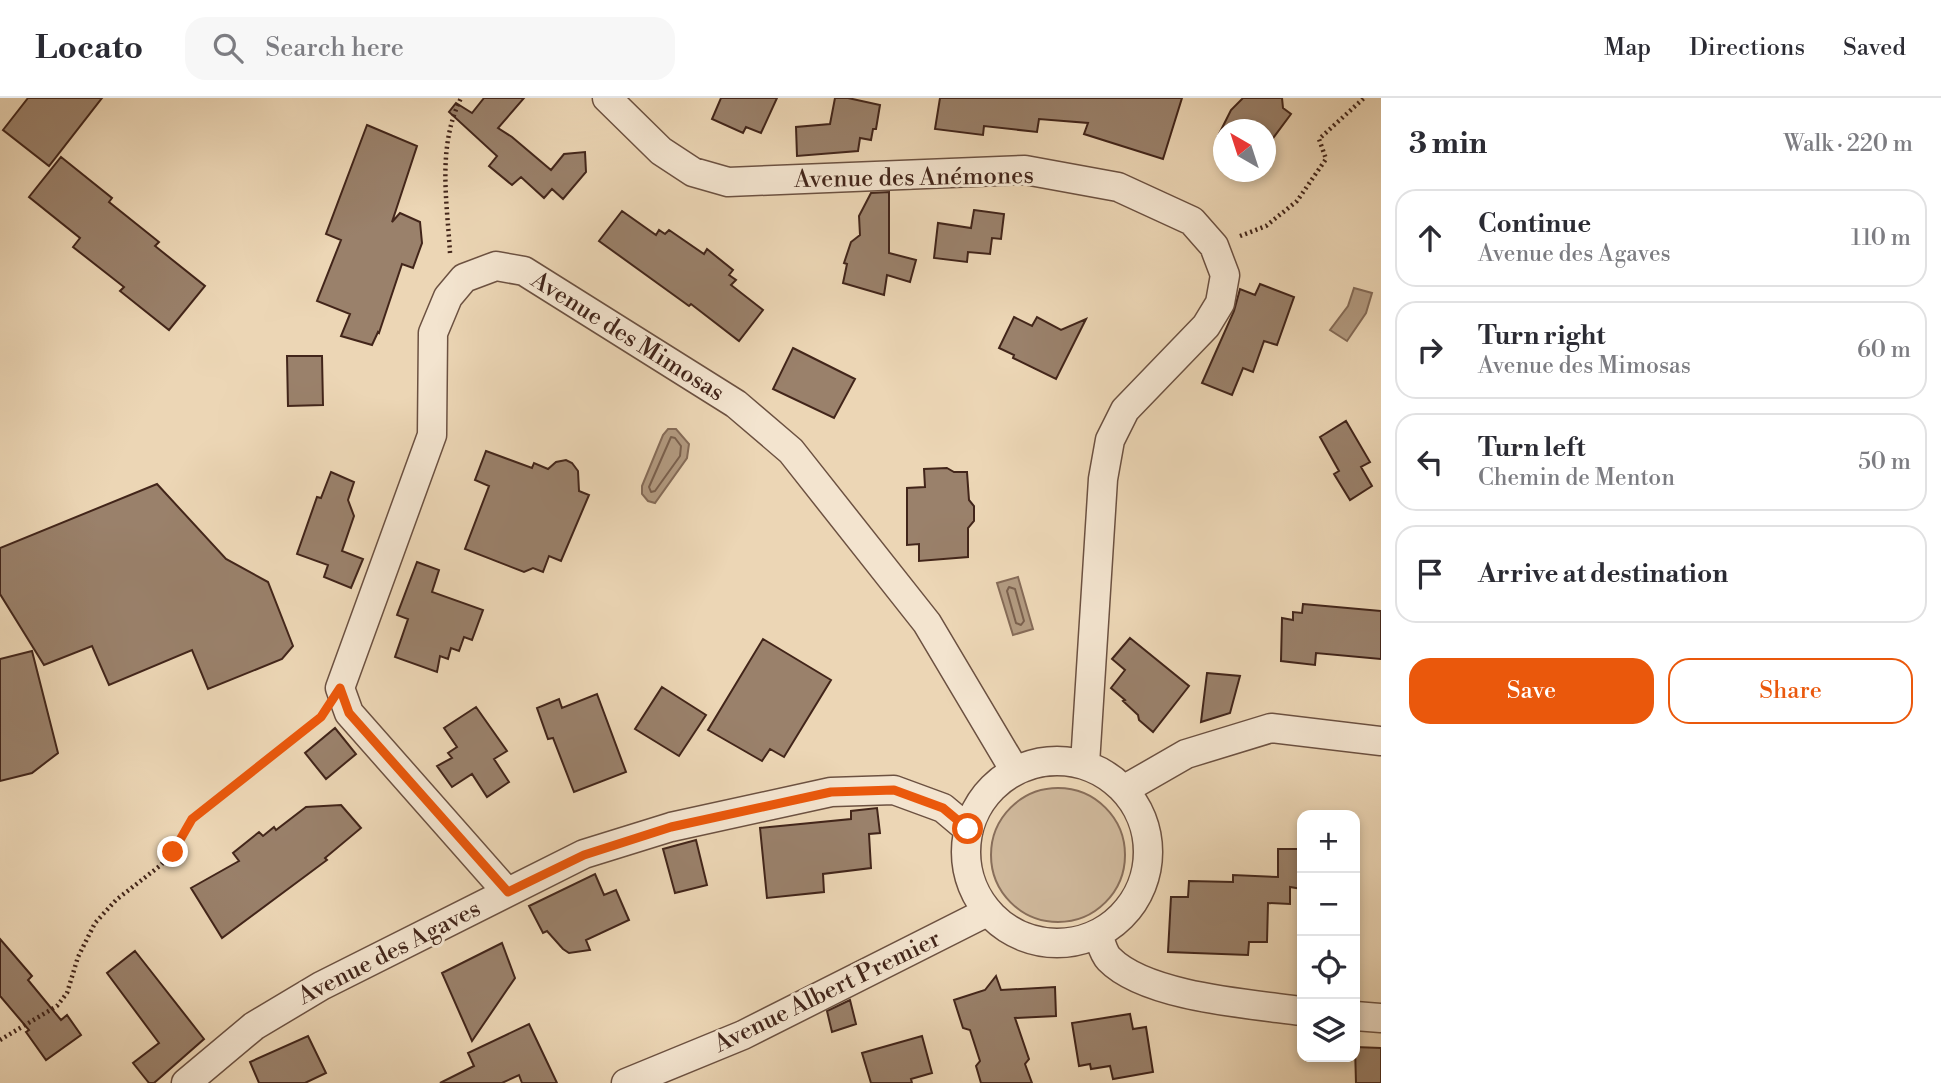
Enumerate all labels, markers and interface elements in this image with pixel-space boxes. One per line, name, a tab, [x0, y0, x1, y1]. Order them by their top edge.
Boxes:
search box	[185, 17, 675, 80]
text: Locato	[35, 28, 143, 69]
icon: search	[209, 29, 247, 67]
text: Search here	[265, 32, 404, 64]
text: Map	[1604, 33, 1651, 63]
text: Directions	[1689, 33, 1805, 63]
text: Saved	[1843, 33, 1906, 63]
north arrow	[1213, 119, 1276, 182]
text: 3 min	[1409, 125, 1487, 163]
text: Walk · 220 m	[1784, 130, 1913, 158]
street label: Avenue des Anémones	[793, 161, 1034, 195]
text: Continue	[1478, 208, 1591, 240]
icon: ahead	[1411, 219, 1449, 257]
text: 110 m	[1851, 224, 1911, 252]
text: Avenue des Agaves	[1478, 240, 1671, 268]
street label: Avenue des Mimosas	[525, 265, 730, 408]
text: Turn right	[1478, 320, 1606, 352]
icon: right	[1411, 331, 1449, 369]
text: 60 m	[1857, 336, 1911, 364]
text: Avenue des Mimosas	[1478, 352, 1691, 380]
text: Turn left	[1478, 432, 1586, 464]
icon: left	[1411, 443, 1449, 481]
text: 50 m	[1858, 448, 1911, 476]
text: Chemin de Menton	[1478, 464, 1675, 492]
icon: arrive	[1411, 555, 1449, 593]
text: Arrive at destination	[1478, 558, 1728, 590]
button: Save	[1409, 658, 1654, 724]
button: Share	[1668, 658, 1913, 724]
map controls	[1297, 810, 1360, 1062]
button: +	[1297, 810, 1360, 873]
route start	[952, 813, 983, 844]
route end	[157, 836, 188, 867]
button: −	[1297, 873, 1360, 936]
street label: Avenue des Agaves	[292, 894, 486, 1012]
street label: Avenue Albert Premier	[708, 924, 945, 1060]
button: locate	[1297, 936, 1360, 999]
button: layers	[1297, 999, 1360, 1062]

